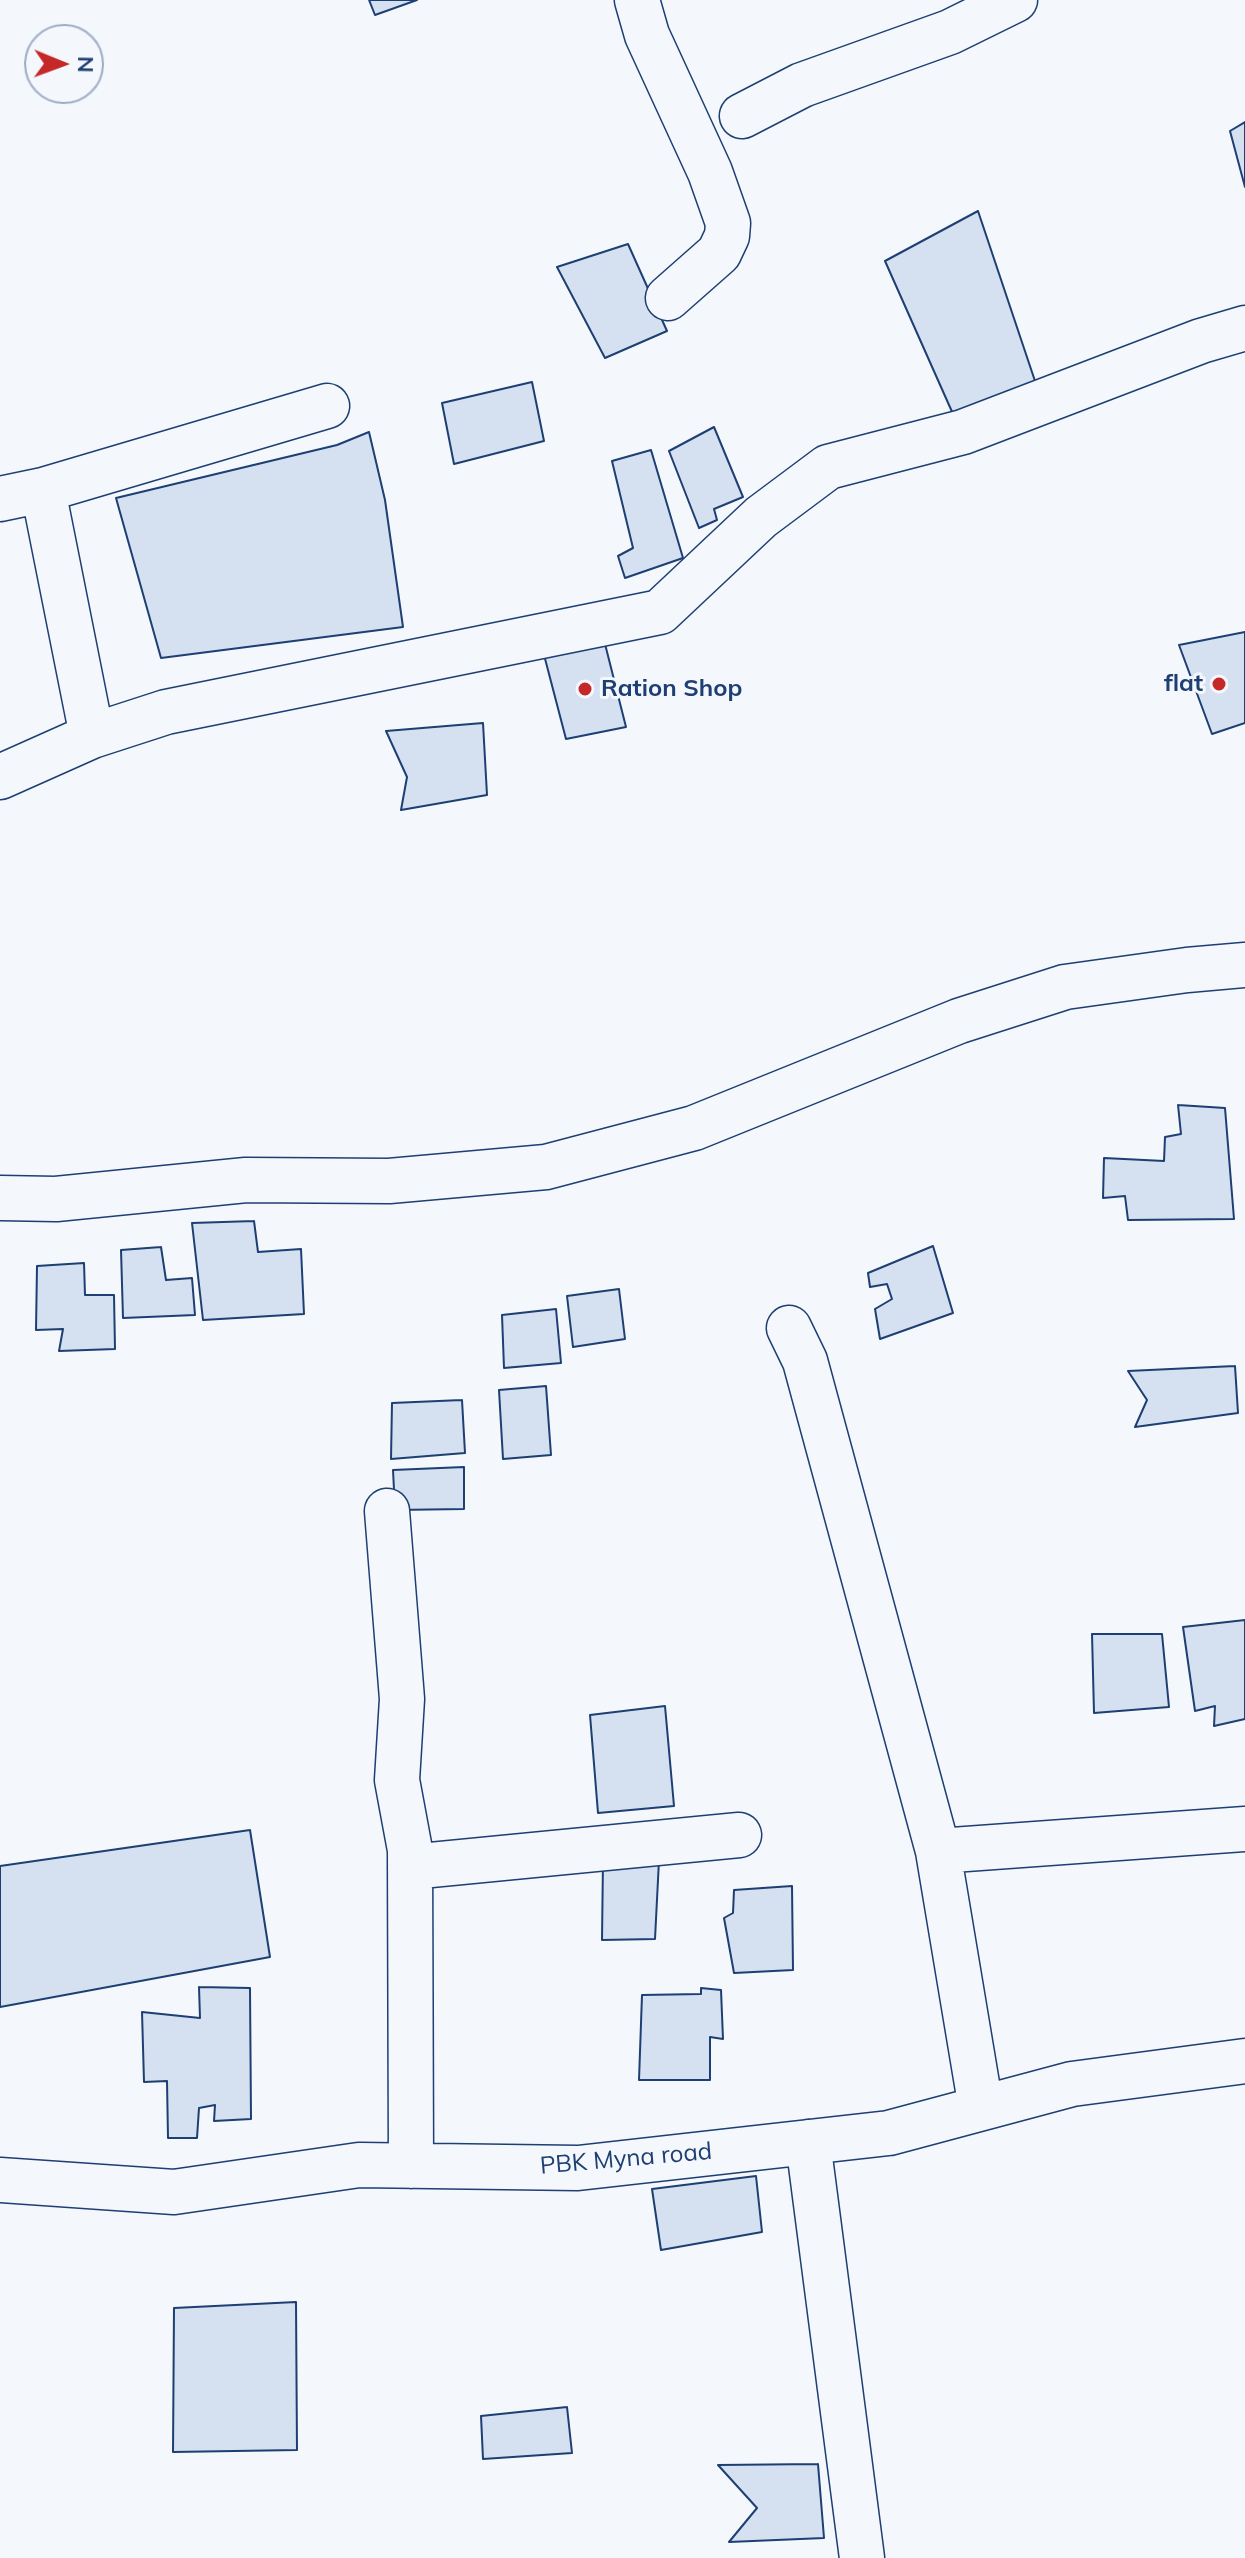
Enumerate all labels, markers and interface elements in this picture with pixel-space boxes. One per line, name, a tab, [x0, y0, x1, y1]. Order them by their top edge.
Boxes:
north arrow	[24, 24, 104, 104]
text: N	[72, 56, 100, 73]
place label: flat	[1164, 670, 1203, 698]
place label: Ration Shop	[601, 675, 742, 703]
marker: flat	[1210, 675, 1228, 693]
marker: Ration Shop	[576, 680, 594, 698]
street label: PBK Myna road	[539, 2137, 713, 2181]

